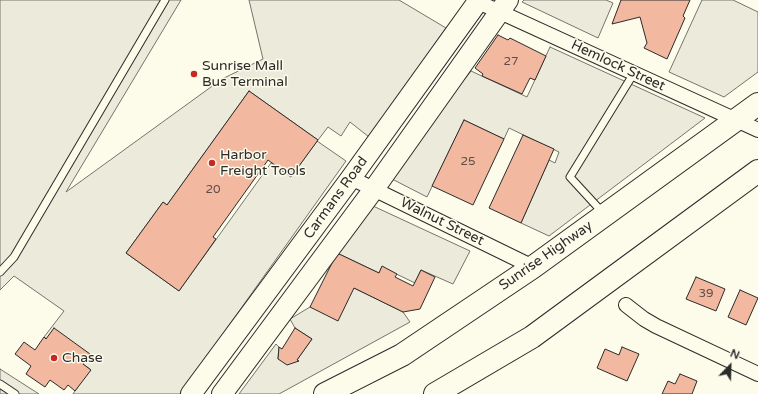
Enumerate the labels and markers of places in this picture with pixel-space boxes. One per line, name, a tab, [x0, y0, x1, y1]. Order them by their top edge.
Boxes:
place label: Sunrise Mall Bus Terminal	[202, 58, 288, 90]
marker: Sunrise Mall Bus Terminal	[189, 69, 199, 79]
place label: Harbor Freight Tools	[220, 147, 306, 180]
marker: Harbor Freight Tools	[207, 158, 217, 168]
place label: Chase	[62, 350, 103, 366]
marker: Chase	[49, 353, 59, 363]

